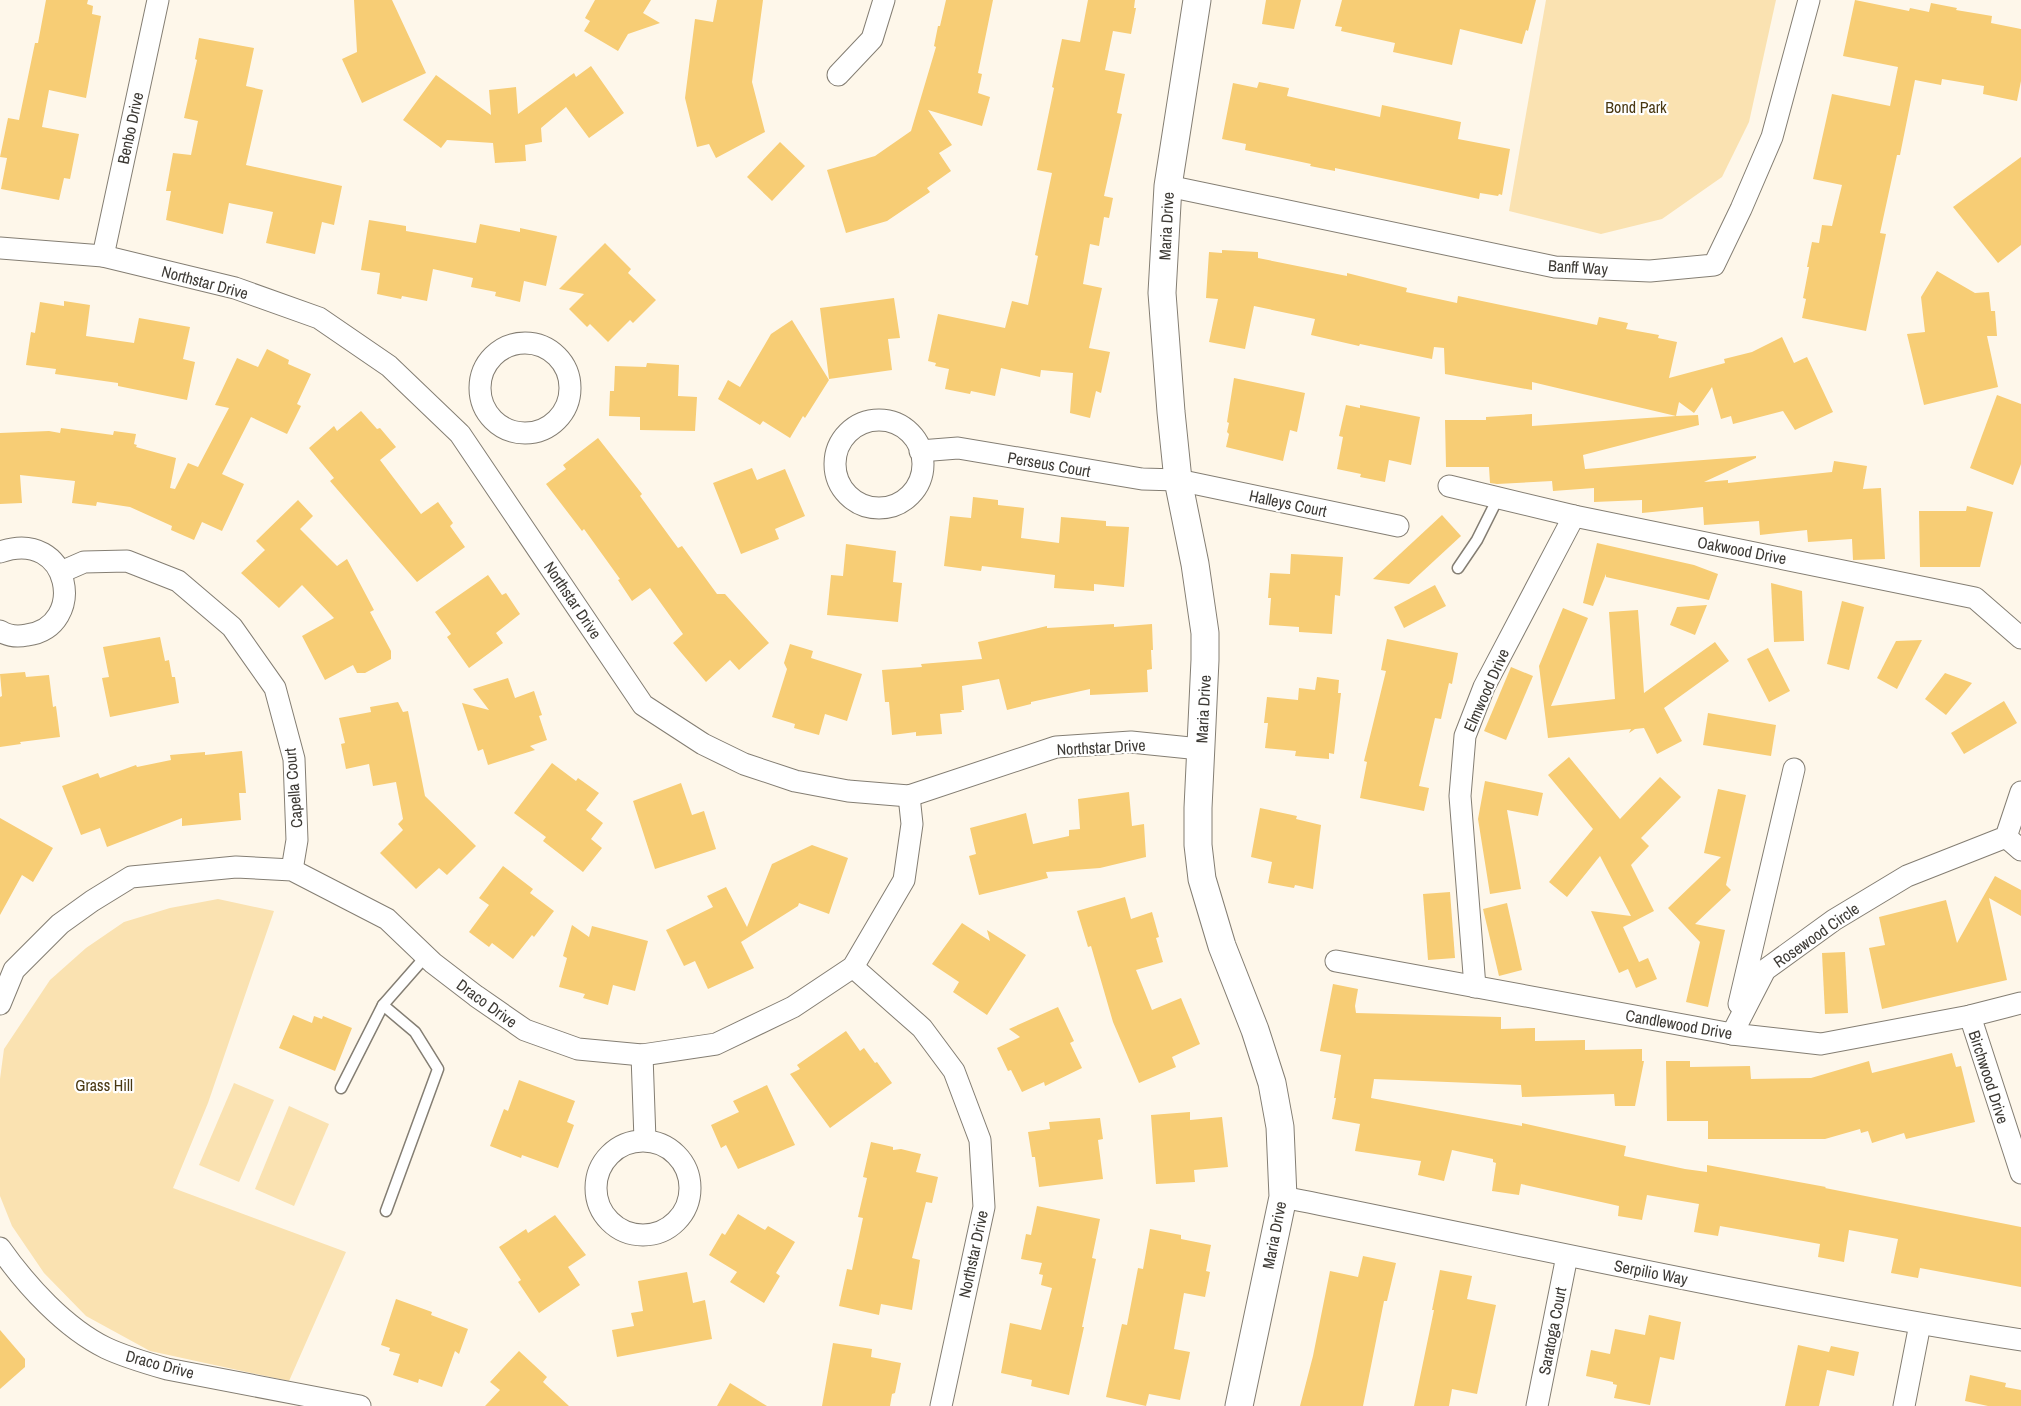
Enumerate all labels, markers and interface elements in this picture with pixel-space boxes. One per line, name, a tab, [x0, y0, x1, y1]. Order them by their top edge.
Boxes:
street label: Benbo Drive	[112, 90, 148, 166]
park label: Bond Park	[1605, 96, 1667, 118]
street label: Maria Drive	[1153, 191, 1179, 261]
street label: Banff Way	[1547, 254, 1609, 280]
street label: Northstar Drive	[159, 260, 251, 304]
street label: Perseus Court	[1006, 446, 1093, 482]
street label: Halleys Court	[1247, 484, 1329, 522]
street label: Oakwood Drive	[1696, 531, 1788, 569]
street label: Northstar Drive	[539, 557, 607, 643]
street label: Elmwood Drive	[1458, 645, 1514, 735]
street label: Maria Drive	[1190, 674, 1216, 744]
street label: Northstar Drive	[1056, 734, 1146, 760]
street label: Capella Court	[279, 747, 307, 829]
street label: Rosewood Circle	[1769, 897, 1863, 973]
street label: Draco Drive	[452, 974, 522, 1032]
street label: Candlewood Drive	[1624, 1004, 1734, 1044]
street label: Birchwood Drive	[1964, 1027, 2014, 1127]
park label: Grass Hill	[75, 1074, 133, 1096]
street label: Maria Drive	[1257, 1199, 1291, 1271]
street label: Northstar Drive	[953, 1208, 993, 1300]
street label: Serpilio Way	[1612, 1254, 1690, 1290]
street label: Saratoga Court	[1533, 1285, 1571, 1377]
street label: Draco Drive	[123, 1344, 197, 1384]

